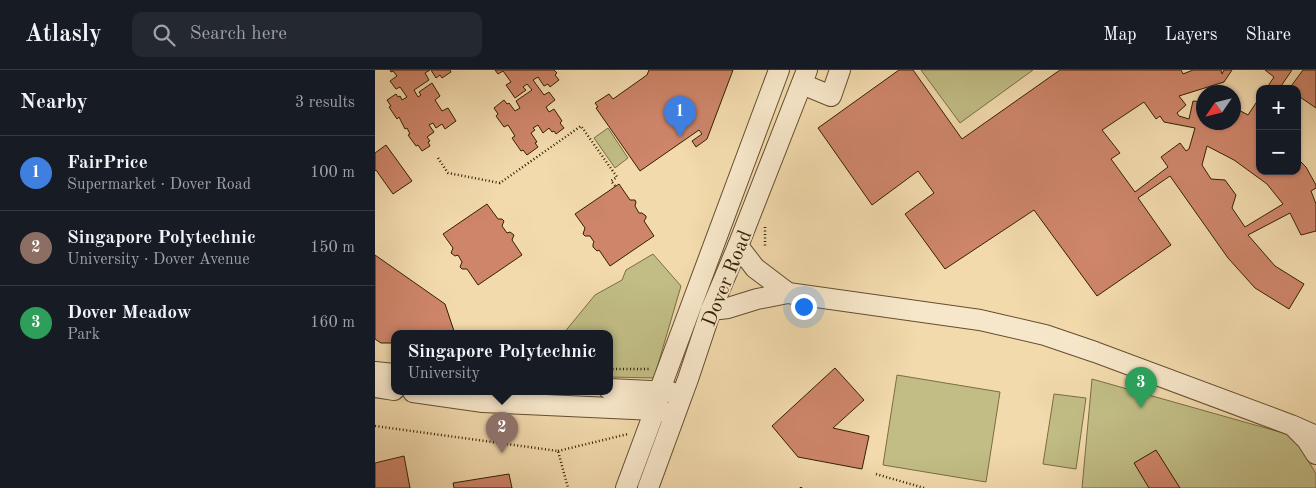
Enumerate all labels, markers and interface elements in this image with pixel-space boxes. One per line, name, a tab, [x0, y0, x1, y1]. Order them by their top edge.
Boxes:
search box	[132, 12, 482, 57]
icon: search	[150, 21, 178, 49]
text: Atlasly	[25, 23, 102, 47]
text: Search here	[190, 25, 287, 44]
text: Map	[1103, 26, 1137, 44]
text: Layers	[1165, 26, 1217, 44]
text: Share	[1245, 26, 1291, 44]
north arrow	[1196, 85, 1241, 130]
map controls	[1256, 85, 1301, 175]
button: +	[1256, 85, 1301, 130]
text: Nearby	[20, 92, 88, 113]
text: 3 results	[295, 95, 355, 111]
pin: 1	[664, 96, 696, 137]
button: −	[1256, 130, 1301, 175]
text: FairPrice	[67, 154, 148, 173]
text: 1	[31, 165, 41, 181]
text: 100 m	[310, 165, 355, 181]
text: Supermarket · Dover Road	[67, 177, 251, 193]
street label: Dover Road	[699, 228, 756, 330]
text: Singapore Polytechnic	[67, 229, 256, 248]
text: 2	[31, 240, 41, 256]
text: 150 m	[310, 240, 355, 256]
text: University · Dover Avenue	[67, 252, 250, 268]
your location	[791, 294, 817, 320]
text: Dover Meadow	[67, 304, 192, 323]
text: 3	[31, 315, 41, 331]
text: 160 m	[310, 315, 355, 331]
text: Park	[67, 327, 100, 343]
popup	[391, 330, 613, 395]
text: Singapore Polytechnic	[408, 343, 596, 362]
text: University	[408, 366, 480, 382]
pin: 3	[1125, 367, 1157, 408]
pin: 2	[486, 412, 518, 453]

